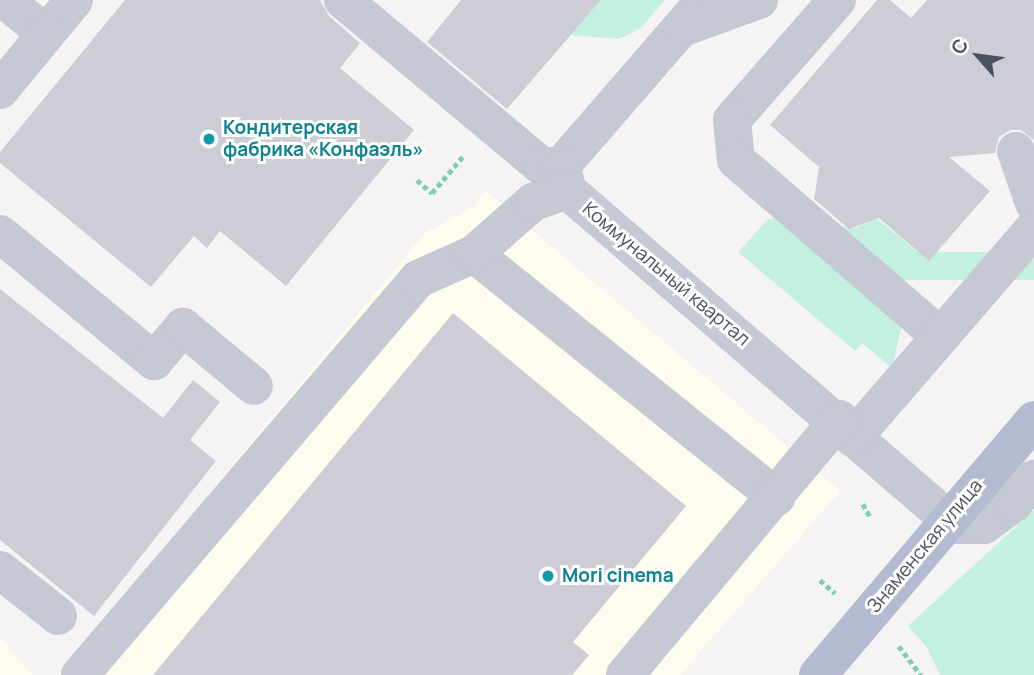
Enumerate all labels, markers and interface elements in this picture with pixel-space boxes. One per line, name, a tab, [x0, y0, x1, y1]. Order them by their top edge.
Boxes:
north arrow	[943, 21, 1013, 91]
text: С	[945, 34, 974, 58]
place label: Кондитерская фабрика «Конфаэль»	[223, 117, 424, 161]
marker: Кондитерская фабрика «Конфаэль»	[201, 131, 217, 147]
street label: Коммунальный квартал	[578, 197, 754, 351]
street label: Знаменская улица	[863, 475, 987, 617]
place label: Mori cinema	[562, 565, 674, 587]
marker: Mori cinema	[540, 568, 556, 584]

